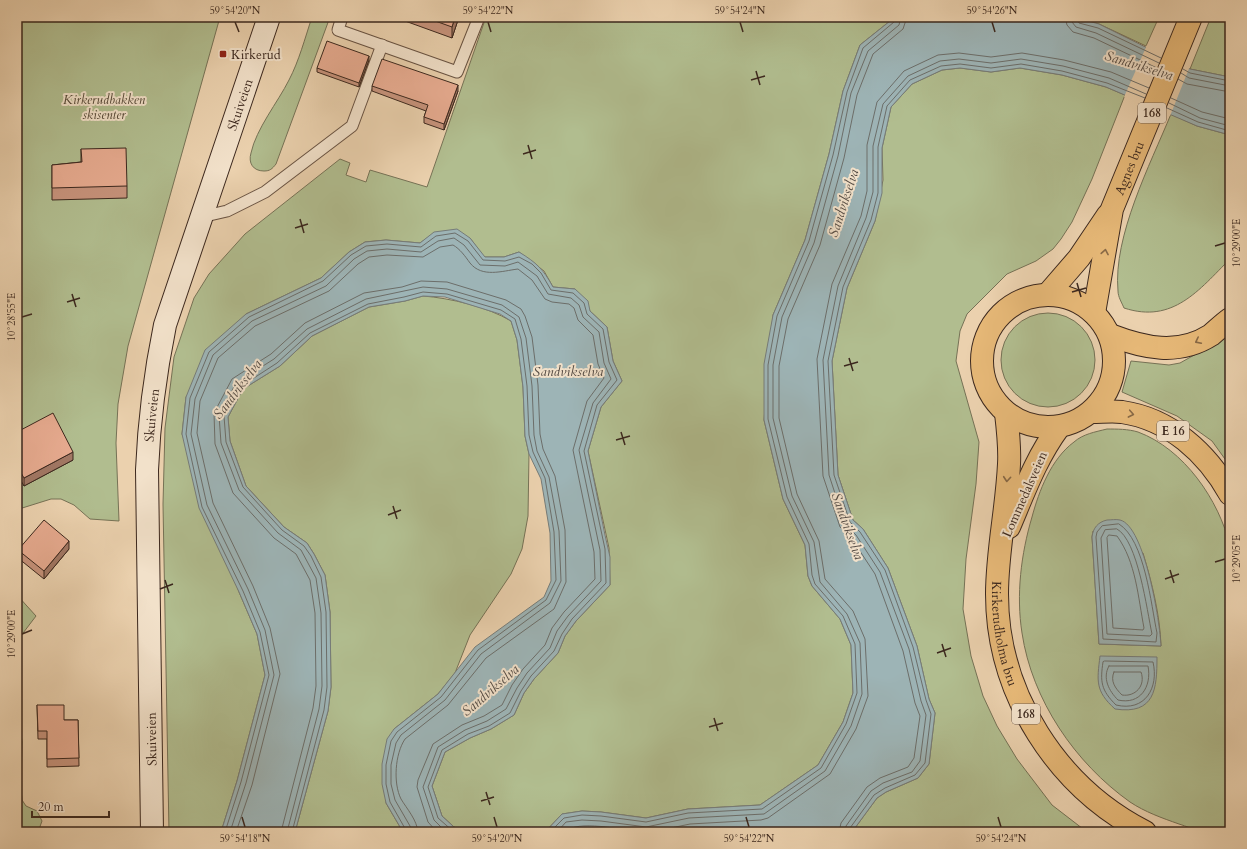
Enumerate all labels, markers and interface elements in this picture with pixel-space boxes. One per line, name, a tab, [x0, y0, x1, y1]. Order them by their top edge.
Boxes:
text: 59°54'20"N	[210, 4, 261, 18]
text: 59°54'22"N	[463, 4, 514, 18]
text: 59°54'24"N	[715, 4, 766, 18]
text: 59°54'26"N	[967, 4, 1018, 18]
place label: Kirkerud	[231, 46, 281, 64]
water label: Sandvikselva	[1102, 46, 1175, 85]
marker: Kirkerud	[218, 49, 228, 59]
street label: Skuiveien	[223, 76, 258, 133]
park label: Kirkerudbakken skisenter	[63, 91, 146, 124]
road number: 168	[1138, 103, 1166, 123]
street label: Agnes bru	[1111, 139, 1149, 198]
water label: Sandvikselva	[824, 167, 863, 240]
text: 10°29'00"E	[1230, 219, 1244, 267]
one-way arrow	[1100, 249, 1108, 255]
text: 10°28'55"E	[5, 293, 19, 341]
one-way arrow	[1195, 336, 1202, 344]
water label: Sandvikselva	[209, 355, 266, 423]
water label: Sandvikselva	[533, 362, 603, 381]
street label: Skuiveien	[141, 387, 164, 443]
one-way arrow	[1127, 409, 1134, 417]
road number: E 16	[1157, 421, 1189, 441]
street label: Lommedalsveien	[998, 448, 1052, 540]
one-way arrow	[1003, 476, 1012, 482]
water label: Sandvikselva	[827, 490, 868, 562]
text: 10°29'05"E	[1230, 535, 1244, 583]
street label: Kirkerudholma bru	[987, 581, 1021, 689]
text: 10°29'00"E	[5, 610, 19, 658]
water label: Sandvikselva	[458, 660, 523, 721]
road number: 168	[1012, 704, 1040, 724]
street label: Skuiveien	[143, 711, 161, 766]
scale bar	[32, 793, 109, 819]
text: 20 m	[38, 799, 65, 815]
text: 59°54'18"N	[220, 832, 271, 846]
text: 59°54'20"N	[472, 832, 523, 846]
text: 59°54'22"N	[724, 832, 775, 846]
text: 59°54'24"N	[976, 832, 1027, 846]

